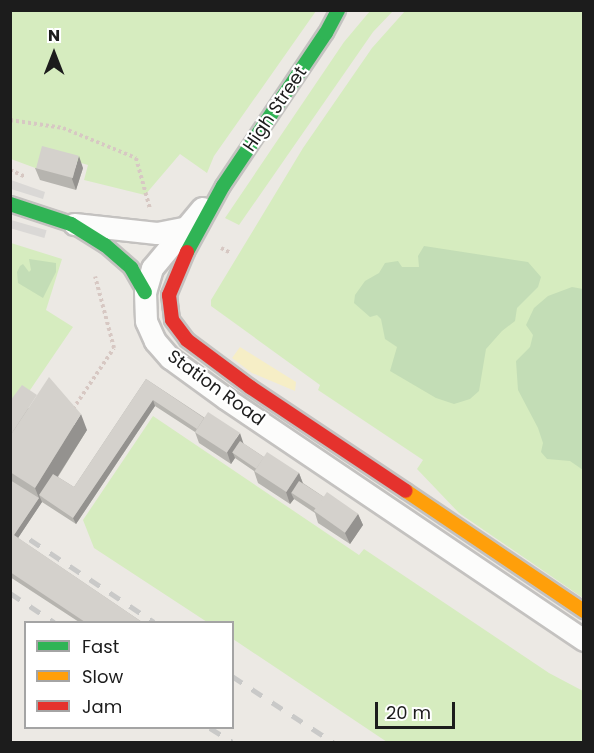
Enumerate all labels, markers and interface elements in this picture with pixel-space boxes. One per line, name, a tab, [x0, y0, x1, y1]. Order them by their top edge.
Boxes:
north arrow	[24, 24, 84, 84]
text: N	[48, 24, 60, 47]
street label: High Street	[239, 62, 311, 156]
street label: Station Road	[163, 345, 269, 431]
legend	[24, 621, 234, 729]
text: Fast	[82, 634, 119, 659]
text: Slow	[82, 664, 123, 689]
scale bar	[378, 690, 458, 728]
text: Jam	[82, 694, 122, 719]
text: 20 m	[386, 700, 431, 725]

